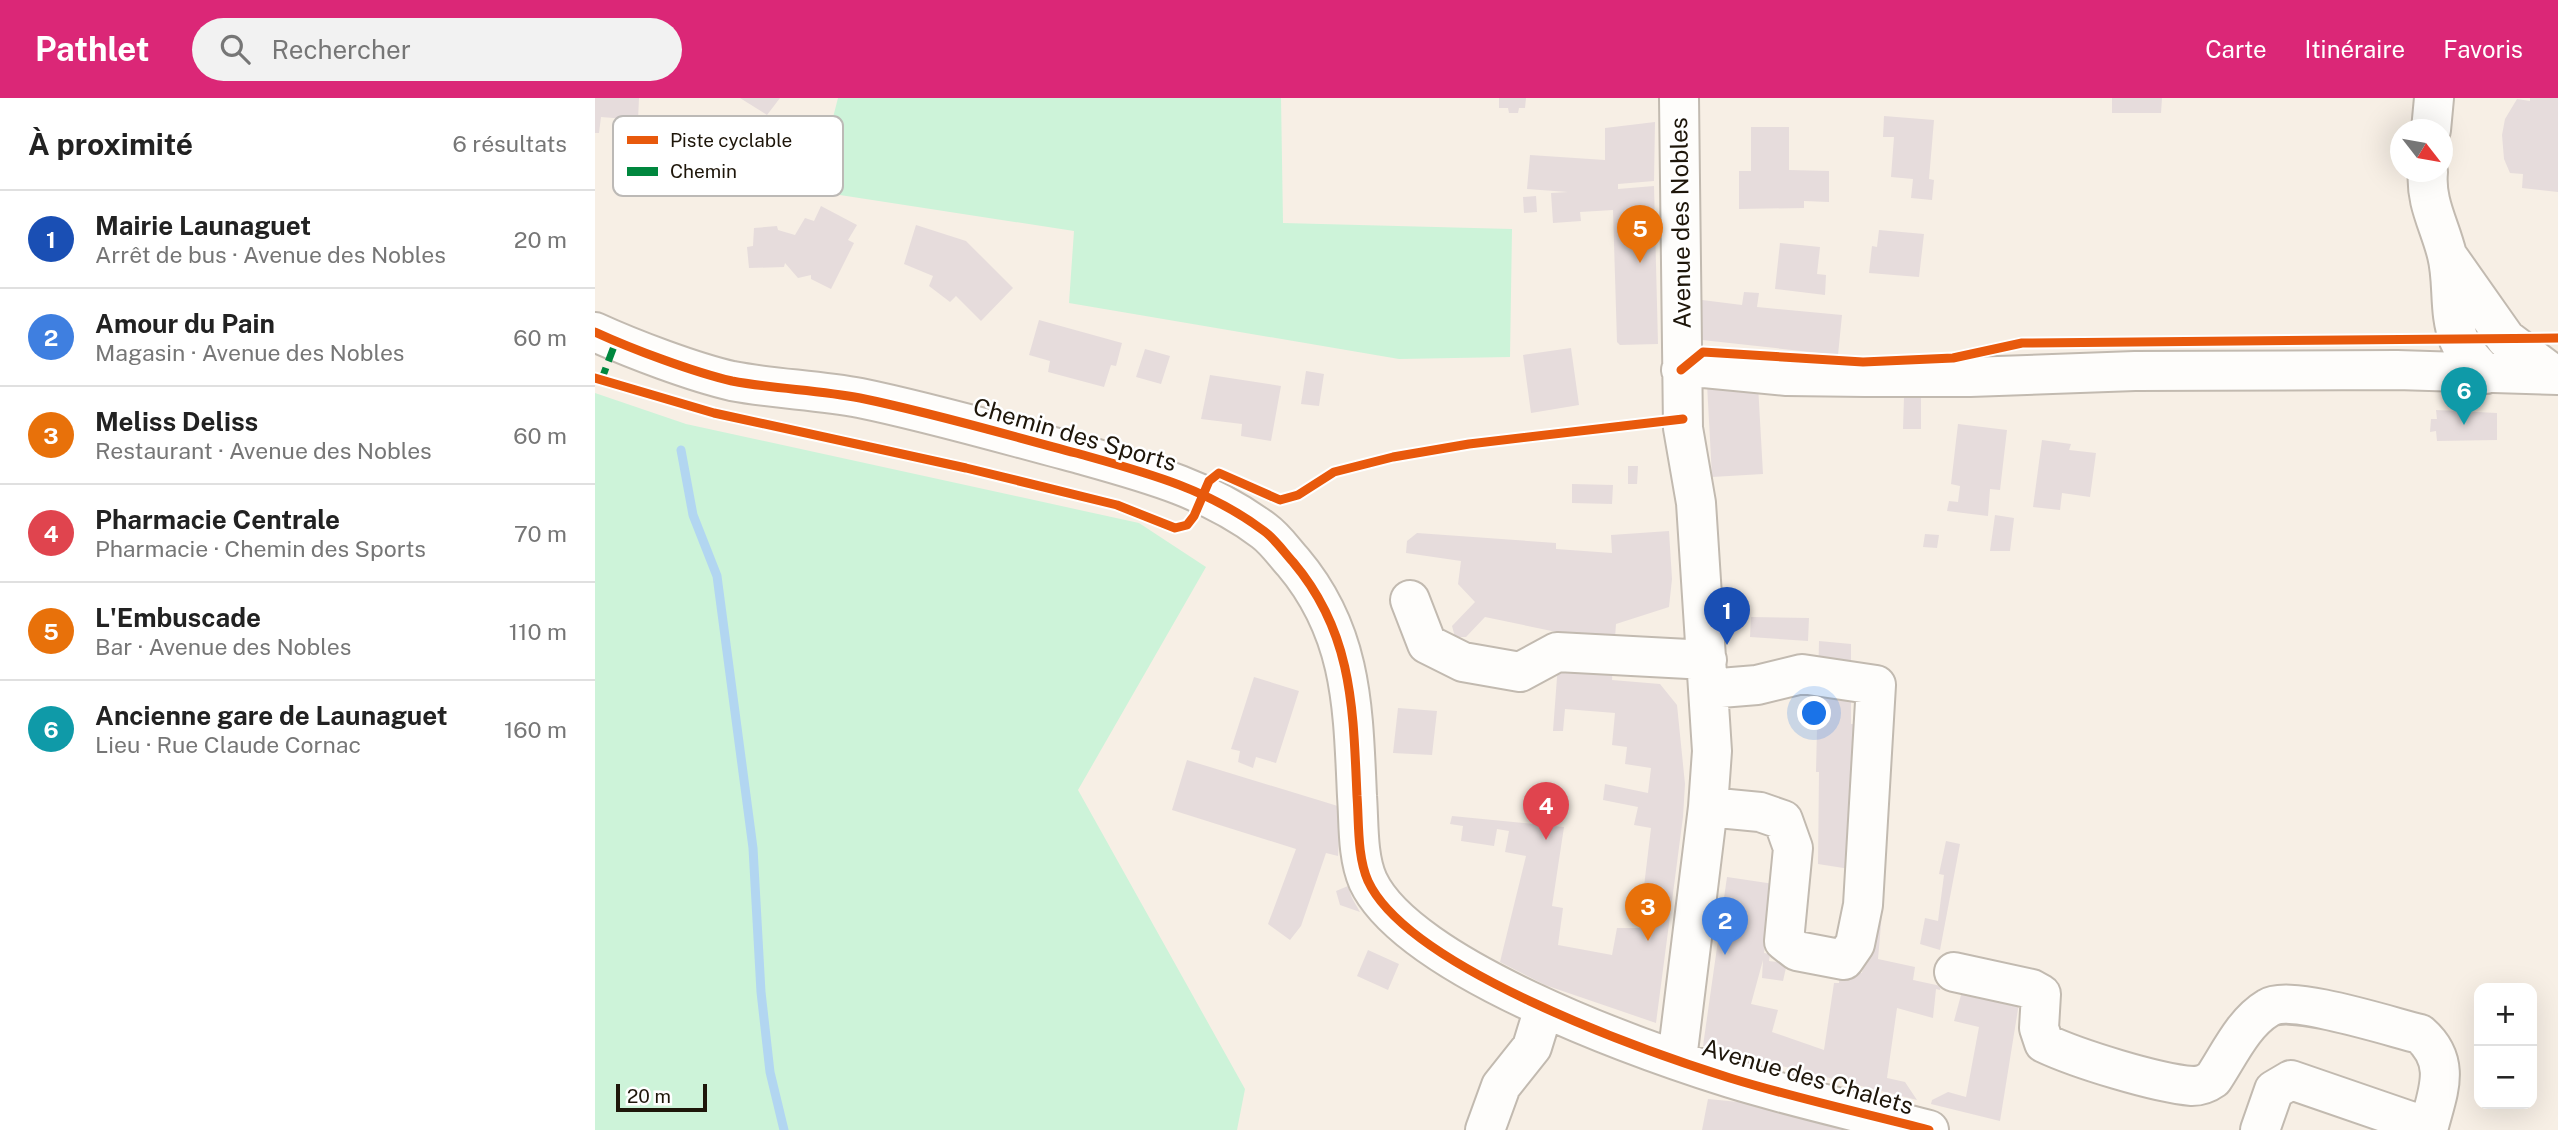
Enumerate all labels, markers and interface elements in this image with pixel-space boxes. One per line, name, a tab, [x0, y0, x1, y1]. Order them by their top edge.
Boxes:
search box	[192, 18, 682, 81]
text: Pathlet	[35, 30, 150, 68]
icon: search	[216, 30, 254, 68]
text: Rechercher	[272, 34, 411, 65]
text: Carte	[2205, 35, 2267, 63]
text: Itinéraire	[2305, 35, 2405, 63]
text: Favoris	[2443, 35, 2523, 63]
legend	[613, 116, 843, 196]
street label: Avenue des Nobles	[1664, 117, 1696, 329]
north arrow	[2390, 119, 2453, 182]
text: À proximité	[28, 126, 193, 162]
text: Piste cyclable	[670, 129, 792, 151]
text: 6 résultats	[452, 130, 567, 157]
text: Chemin	[670, 160, 737, 182]
pin: 5	[1617, 205, 1663, 263]
text: Mairie Launaguet	[95, 210, 311, 241]
text: 1	[46, 226, 56, 253]
text: 20 m	[514, 226, 567, 253]
text: Arrêt de bus · Avenue des Nobles	[95, 241, 446, 268]
text: Amour du Pain	[95, 308, 275, 339]
text: 2	[44, 324, 58, 351]
text: 60 m	[513, 324, 567, 351]
text: Magasin · Avenue des Nobles	[95, 339, 405, 366]
pin: 6	[2441, 367, 2487, 425]
street label: Chemin des Sports	[970, 392, 1180, 476]
text: Meliss Deliss	[95, 406, 258, 437]
text: 3	[43, 422, 59, 449]
text: 60 m	[513, 422, 567, 449]
text: Restaurant · Avenue des Nobles	[95, 437, 432, 464]
text: Pharmacie Centrale	[95, 504, 340, 535]
text: 4	[43, 520, 59, 547]
text: 70 m	[514, 520, 567, 547]
text: Pharmacie · Chemin des Sports	[95, 535, 426, 562]
pin: 1	[1704, 587, 1750, 645]
text: L'Embuscade	[95, 602, 261, 633]
text: 5	[43, 618, 59, 645]
text: 110 m	[509, 618, 567, 645]
text: Bar · Avenue des Nobles	[95, 633, 351, 660]
your location	[1797, 696, 1831, 730]
text: Ancienne gare de Launaguet	[95, 700, 448, 731]
text: 6	[43, 716, 59, 743]
text: 160 m	[504, 716, 567, 743]
text: Lieu · Rue Claude Cornac	[95, 731, 361, 758]
pin: 4	[1523, 782, 1569, 840]
pin: 3	[1625, 883, 1671, 941]
pin: 2	[1702, 897, 1748, 955]
map controls	[2474, 983, 2537, 1109]
button: +	[2474, 983, 2537, 1046]
street label: Avenue des Chalets	[1699, 1032, 1917, 1120]
button: −	[2474, 1046, 2537, 1109]
scale bar	[616, 1081, 707, 1113]
text: 20 m	[627, 1085, 671, 1107]

